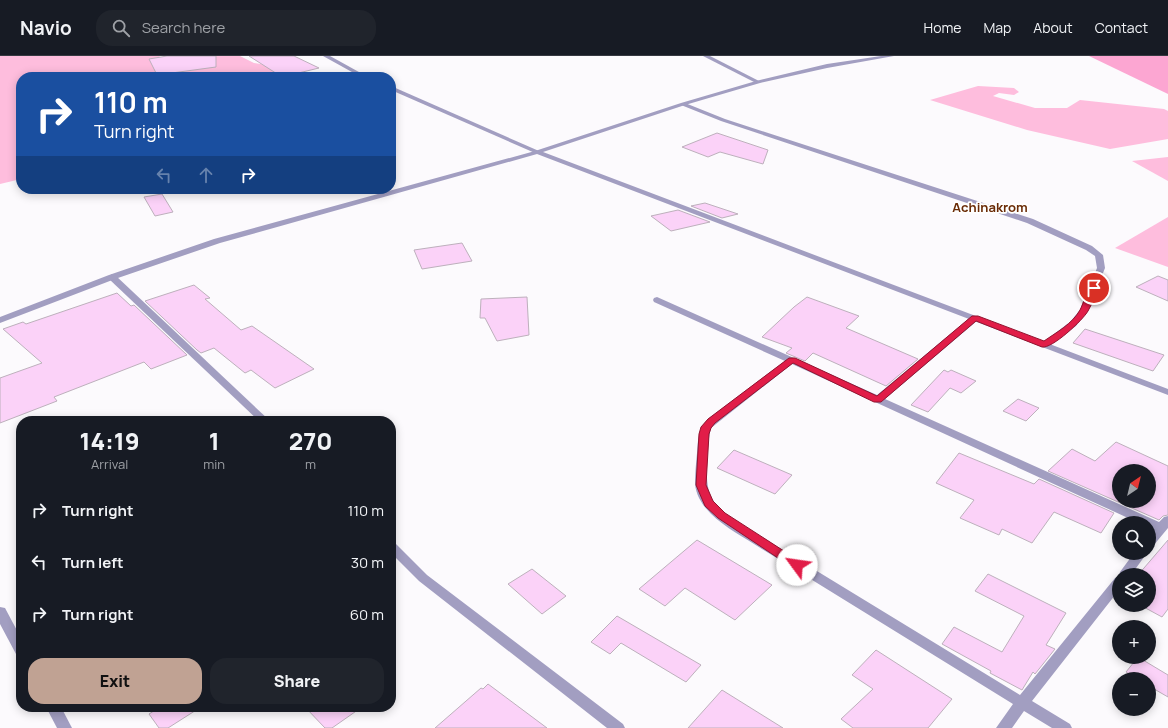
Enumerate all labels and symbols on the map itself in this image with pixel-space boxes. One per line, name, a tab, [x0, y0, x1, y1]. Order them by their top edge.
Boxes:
district label: Achinakrom	[952, 198, 1028, 216]
pin	[1077, 271, 1111, 305]
north arrow	[1112, 464, 1156, 508]
position arrow	[776, 544, 818, 586]

